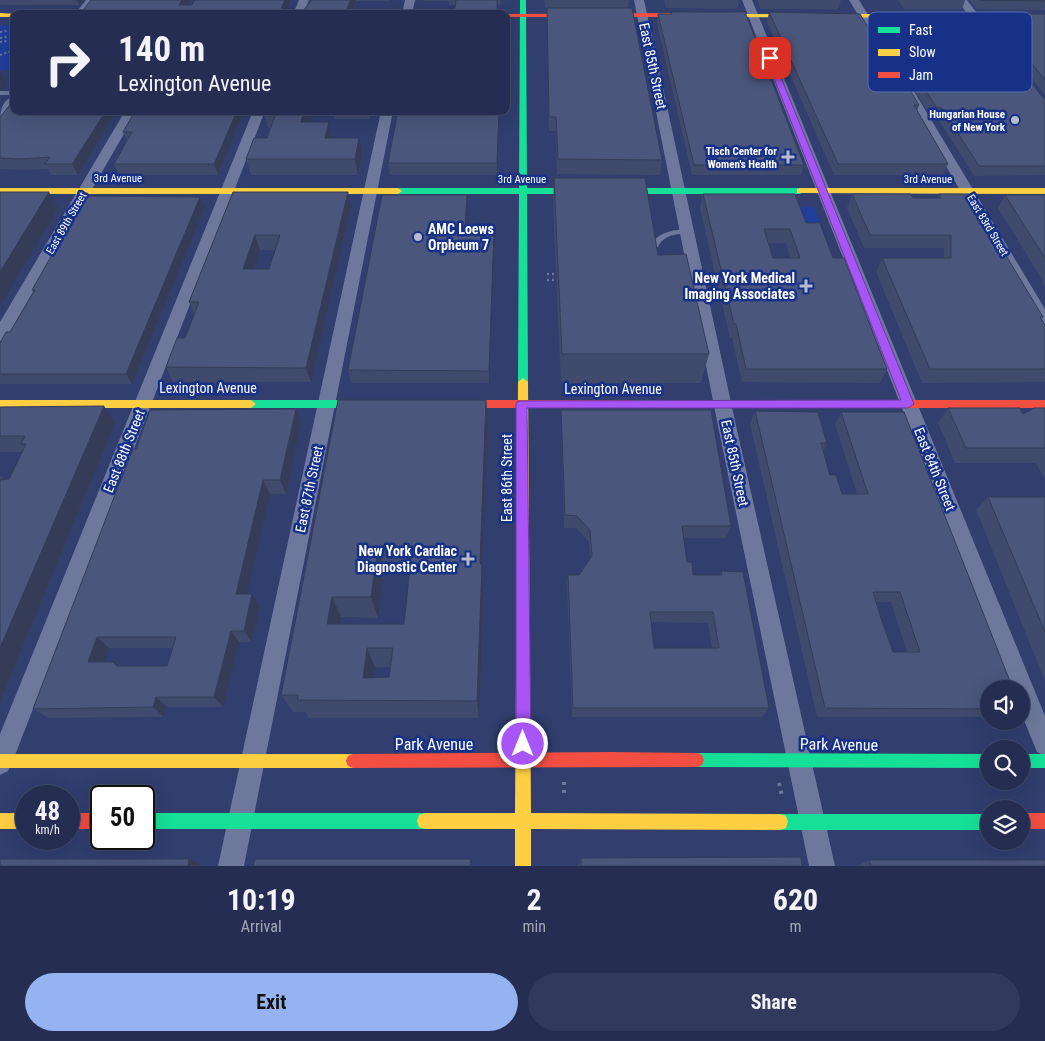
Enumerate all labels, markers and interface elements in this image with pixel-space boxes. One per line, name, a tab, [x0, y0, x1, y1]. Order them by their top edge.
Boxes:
legend	[868, 12, 1032, 92]
street label: East 85th Street	[636, 21, 670, 111]
text: Fast	[909, 22, 933, 38]
text: 140 m	[118, 29, 205, 70]
icon: right	[35, 30, 100, 95]
pin	[749, 37, 791, 79]
icon: arrive	[756, 44, 784, 72]
text: Slow	[909, 44, 936, 60]
text: Jam	[909, 67, 933, 83]
text: Lexington Avenue	[118, 71, 271, 96]
place label: Hungarian House of New York	[929, 108, 1006, 134]
marker: Hungarian House of New York	[1009, 114, 1021, 126]
place label: Tisch Center for Women's Health	[706, 145, 777, 171]
marker: Tisch Center for Women's Health	[781, 150, 795, 164]
street label: 3rd Avenue	[94, 172, 142, 185]
street label: 3rd Avenue	[498, 173, 546, 186]
street label: 3rd Avenue	[904, 173, 952, 186]
street label: East 89th Street	[43, 190, 89, 256]
street label: East 83rd Street	[964, 192, 1011, 258]
place label: AMC Loews Orpheum 7	[428, 221, 494, 253]
marker: AMC Loews Orpheum 7	[412, 231, 424, 243]
place label: New York Medical Imaging Associates	[685, 270, 795, 302]
marker: New York Medical Imaging Associates	[799, 279, 813, 293]
street label: Lexington Avenue	[159, 380, 257, 396]
street label: Lexington Avenue	[564, 381, 662, 397]
street label: East 88th Street	[100, 407, 148, 495]
street label: East 85th Street	[718, 418, 752, 508]
street label: East 84th Street	[911, 425, 959, 513]
street label: East 86th Street	[499, 434, 515, 522]
street label: East 87th Street	[292, 444, 326, 534]
place label: New York Cardiac Diagnostic Center	[357, 543, 458, 575]
marker: New York Cardiac Diagnostic Center	[461, 552, 475, 566]
map controls	[980, 680, 1030, 850]
button: sound	[980, 680, 1030, 730]
position arrow	[496, 717, 548, 769]
street label: Park Avenue	[800, 734, 878, 755]
street label: Park Avenue	[395, 735, 473, 754]
button: search	[980, 740, 1030, 790]
speed limit sign: 50	[90, 785, 155, 850]
text: 48	[35, 797, 60, 826]
button: layers	[980, 800, 1030, 850]
text: km/h	[35, 823, 60, 837]
text: 10:19	[227, 882, 296, 917]
text: 2	[527, 882, 542, 917]
text: 620	[773, 882, 818, 917]
text: Arrival	[241, 917, 282, 936]
text: min	[522, 917, 546, 936]
text: m	[789, 917, 801, 936]
button: Exit	[25, 973, 518, 1031]
button: Share	[528, 973, 1020, 1031]

